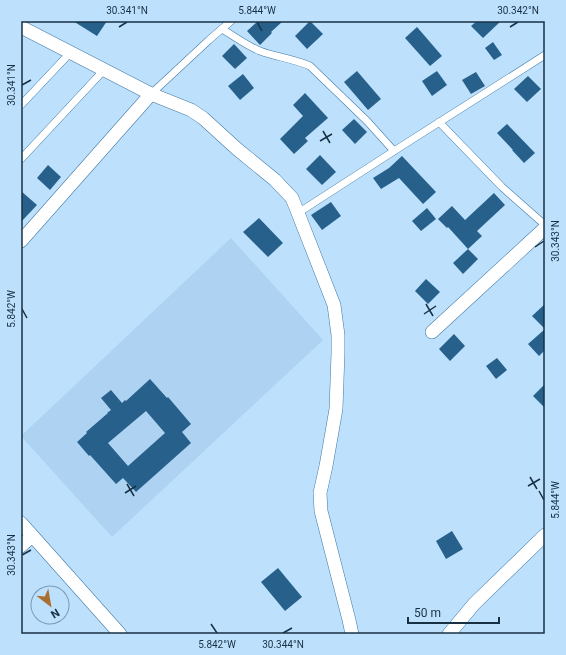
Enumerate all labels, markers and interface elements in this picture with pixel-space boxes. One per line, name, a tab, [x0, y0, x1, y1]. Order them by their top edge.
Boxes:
text: 30.341°N	[106, 5, 148, 16]
text: 5.844°W	[238, 5, 276, 16]
text: 30.342°N	[497, 5, 539, 16]
text: 30.341°N	[6, 64, 17, 106]
text: 30.343°N	[550, 220, 561, 262]
text: 5.842°W	[6, 290, 17, 328]
text: 5.844°W	[550, 481, 561, 519]
text: 30.343°N	[6, 534, 17, 576]
north arrow	[30, 585, 70, 625]
scale bar	[408, 599, 499, 625]
text: N	[48, 606, 62, 621]
text: 50 m	[414, 606, 441, 620]
text: 5.842°W	[198, 639, 236, 650]
text: 30.344°N	[262, 639, 304, 650]

